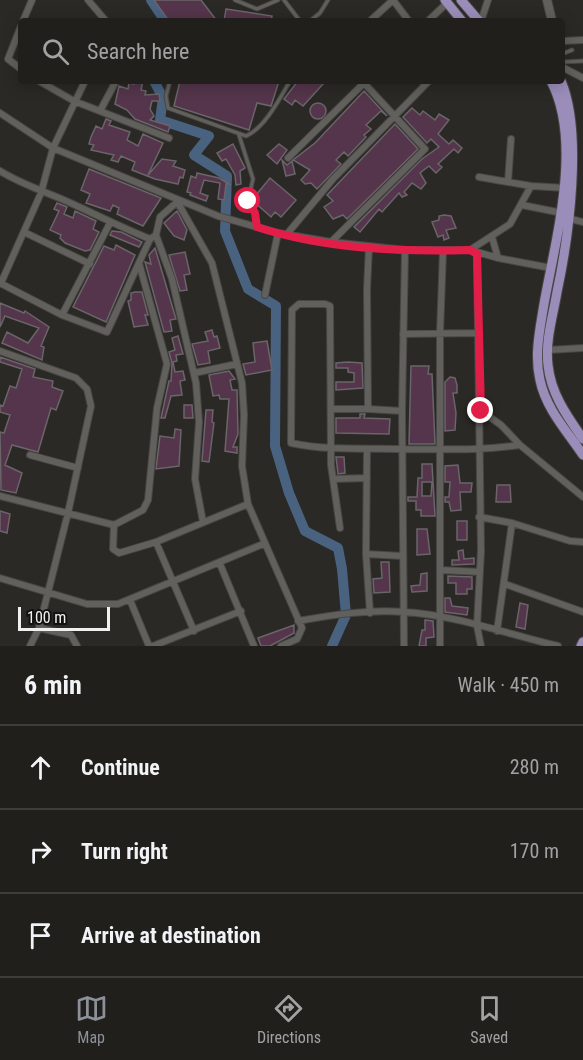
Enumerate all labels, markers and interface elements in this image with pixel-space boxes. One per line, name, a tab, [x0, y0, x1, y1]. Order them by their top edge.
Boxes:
search box	[18, 18, 565, 84]
icon: search	[39, 35, 72, 68]
text: Search here	[87, 39, 189, 64]
route start	[234, 187, 260, 213]
route end	[467, 397, 493, 423]
scale bar	[18, 604, 110, 632]
text: 100 m	[27, 608, 66, 627]
text: 6 min	[24, 670, 82, 700]
text: Walk · 450 m	[458, 673, 559, 697]
icon: ahead	[24, 751, 57, 784]
text: Continue	[81, 755, 160, 780]
text: 280 m	[510, 755, 559, 779]
icon: right	[24, 835, 57, 868]
text: Turn right	[81, 839, 168, 864]
text: 170 m	[510, 839, 559, 863]
icon: arrive	[24, 919, 57, 952]
text: Arrive at destination	[81, 923, 261, 948]
tab: Map	[75, 992, 108, 1047]
tab: Directions	[257, 992, 321, 1047]
tab: Saved	[470, 992, 508, 1047]

